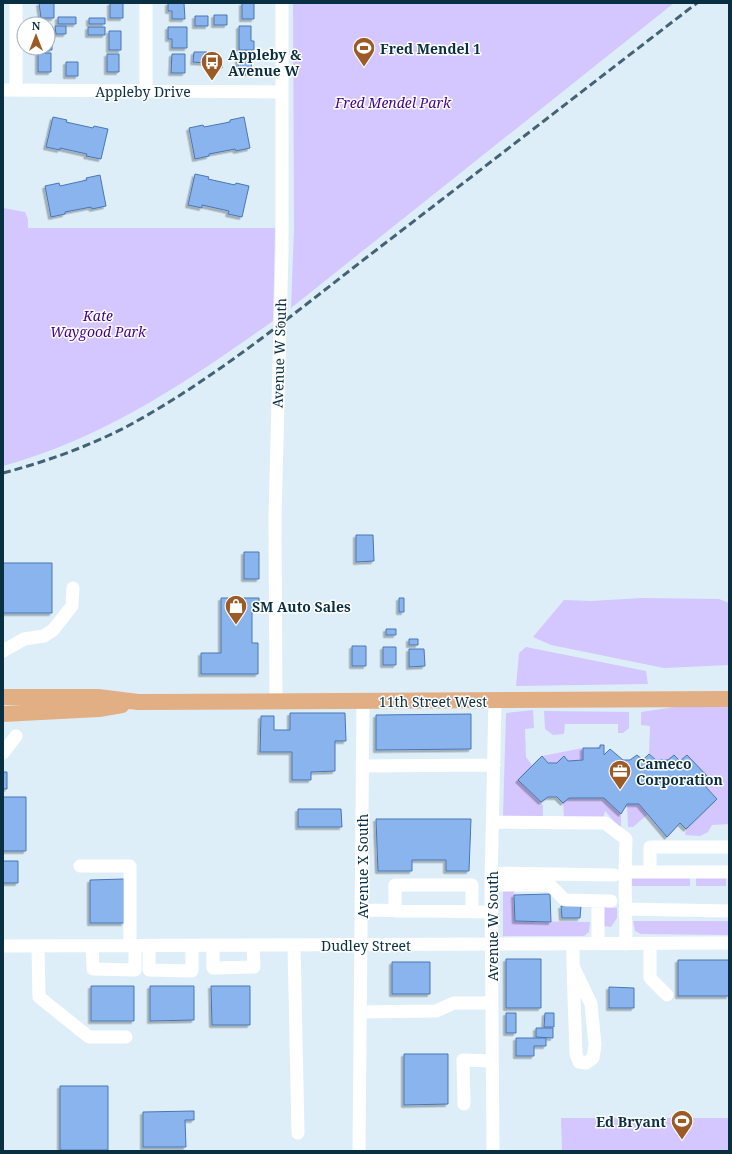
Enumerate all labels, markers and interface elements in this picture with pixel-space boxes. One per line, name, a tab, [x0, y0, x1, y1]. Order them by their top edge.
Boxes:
north arrow	[16, 16, 56, 56]
text: N	[32, 18, 41, 33]
sports icon: Fred Mendel 1	[351, 35, 377, 68]
place label: Fred Mendel 1	[380, 39, 481, 58]
place label: Appleby & Avenue W	[228, 45, 302, 80]
bus stop icon: Appleby & Avenue W	[199, 49, 225, 82]
street label: Appleby Drive	[95, 82, 191, 101]
park label: Fred Mendel Park	[334, 93, 452, 112]
street label: Avenue W South	[268, 297, 290, 408]
park label: Kate Waygood Park	[50, 306, 147, 341]
shop icon: SM Auto Sales	[223, 593, 249, 626]
place label: SM Auto Sales	[252, 597, 351, 616]
street label: 11th Street West	[379, 692, 487, 711]
place label: Cameco Corporation	[636, 754, 723, 789]
office icon: Cameco Corporation	[607, 758, 633, 791]
street label: Avenue X South	[353, 813, 372, 918]
street label: Avenue W South	[483, 871, 502, 981]
street label: Dudley Street	[321, 936, 411, 955]
sports icon: Ed Bryant	[669, 1108, 695, 1141]
place label: Ed Bryant	[596, 1112, 666, 1131]

